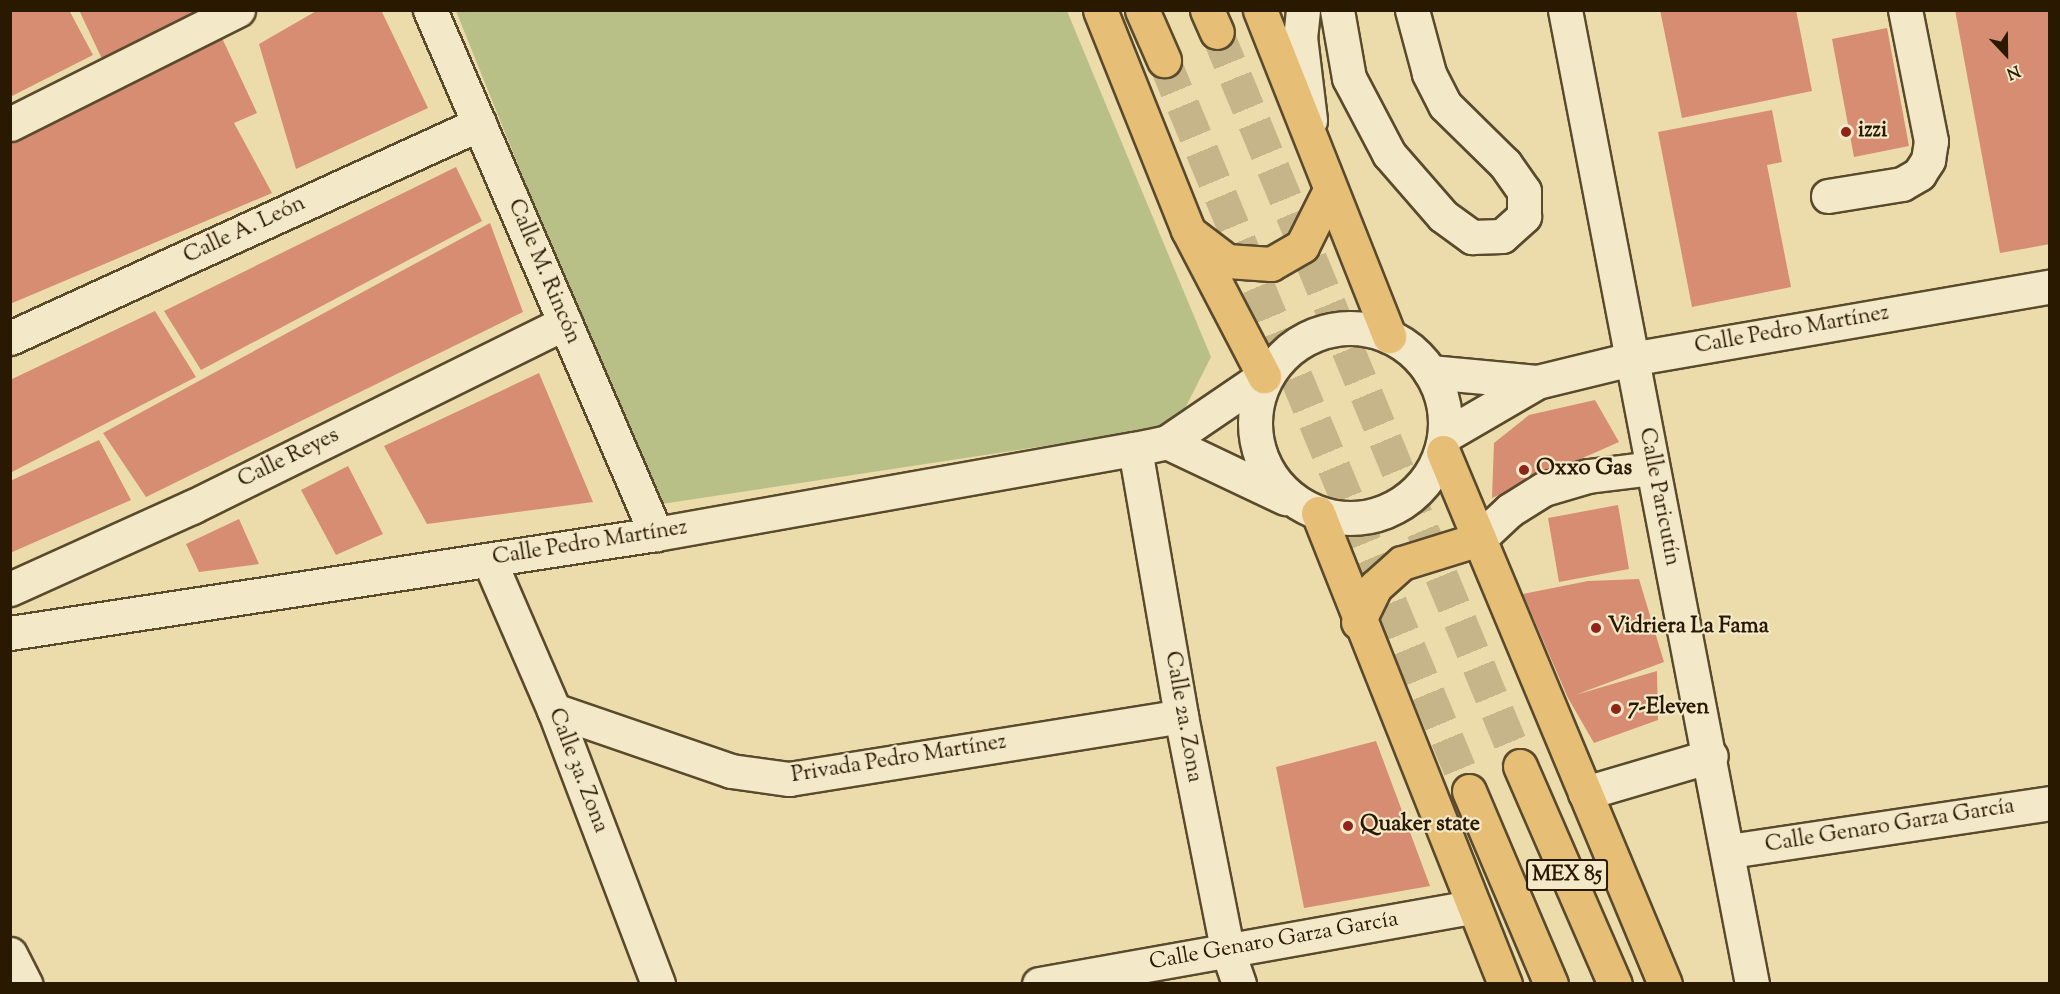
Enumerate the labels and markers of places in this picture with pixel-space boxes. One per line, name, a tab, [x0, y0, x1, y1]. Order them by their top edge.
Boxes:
place label: izzi	[1858, 119, 1887, 145]
marker: izzi	[1839, 125, 1853, 139]
place label: Oxxo Gas	[1536, 457, 1632, 483]
marker: Oxxo Gas	[1517, 463, 1531, 477]
place label: Vidriera La Fama	[1608, 615, 1769, 641]
marker: Vidriera La Fama	[1589, 621, 1603, 635]
place label: 7-Eleven	[1628, 696, 1709, 722]
marker: 7-Eleven	[1609, 702, 1623, 716]
place label: Quaker state	[1360, 813, 1480, 839]
marker: Quaker state	[1341, 819, 1355, 833]

